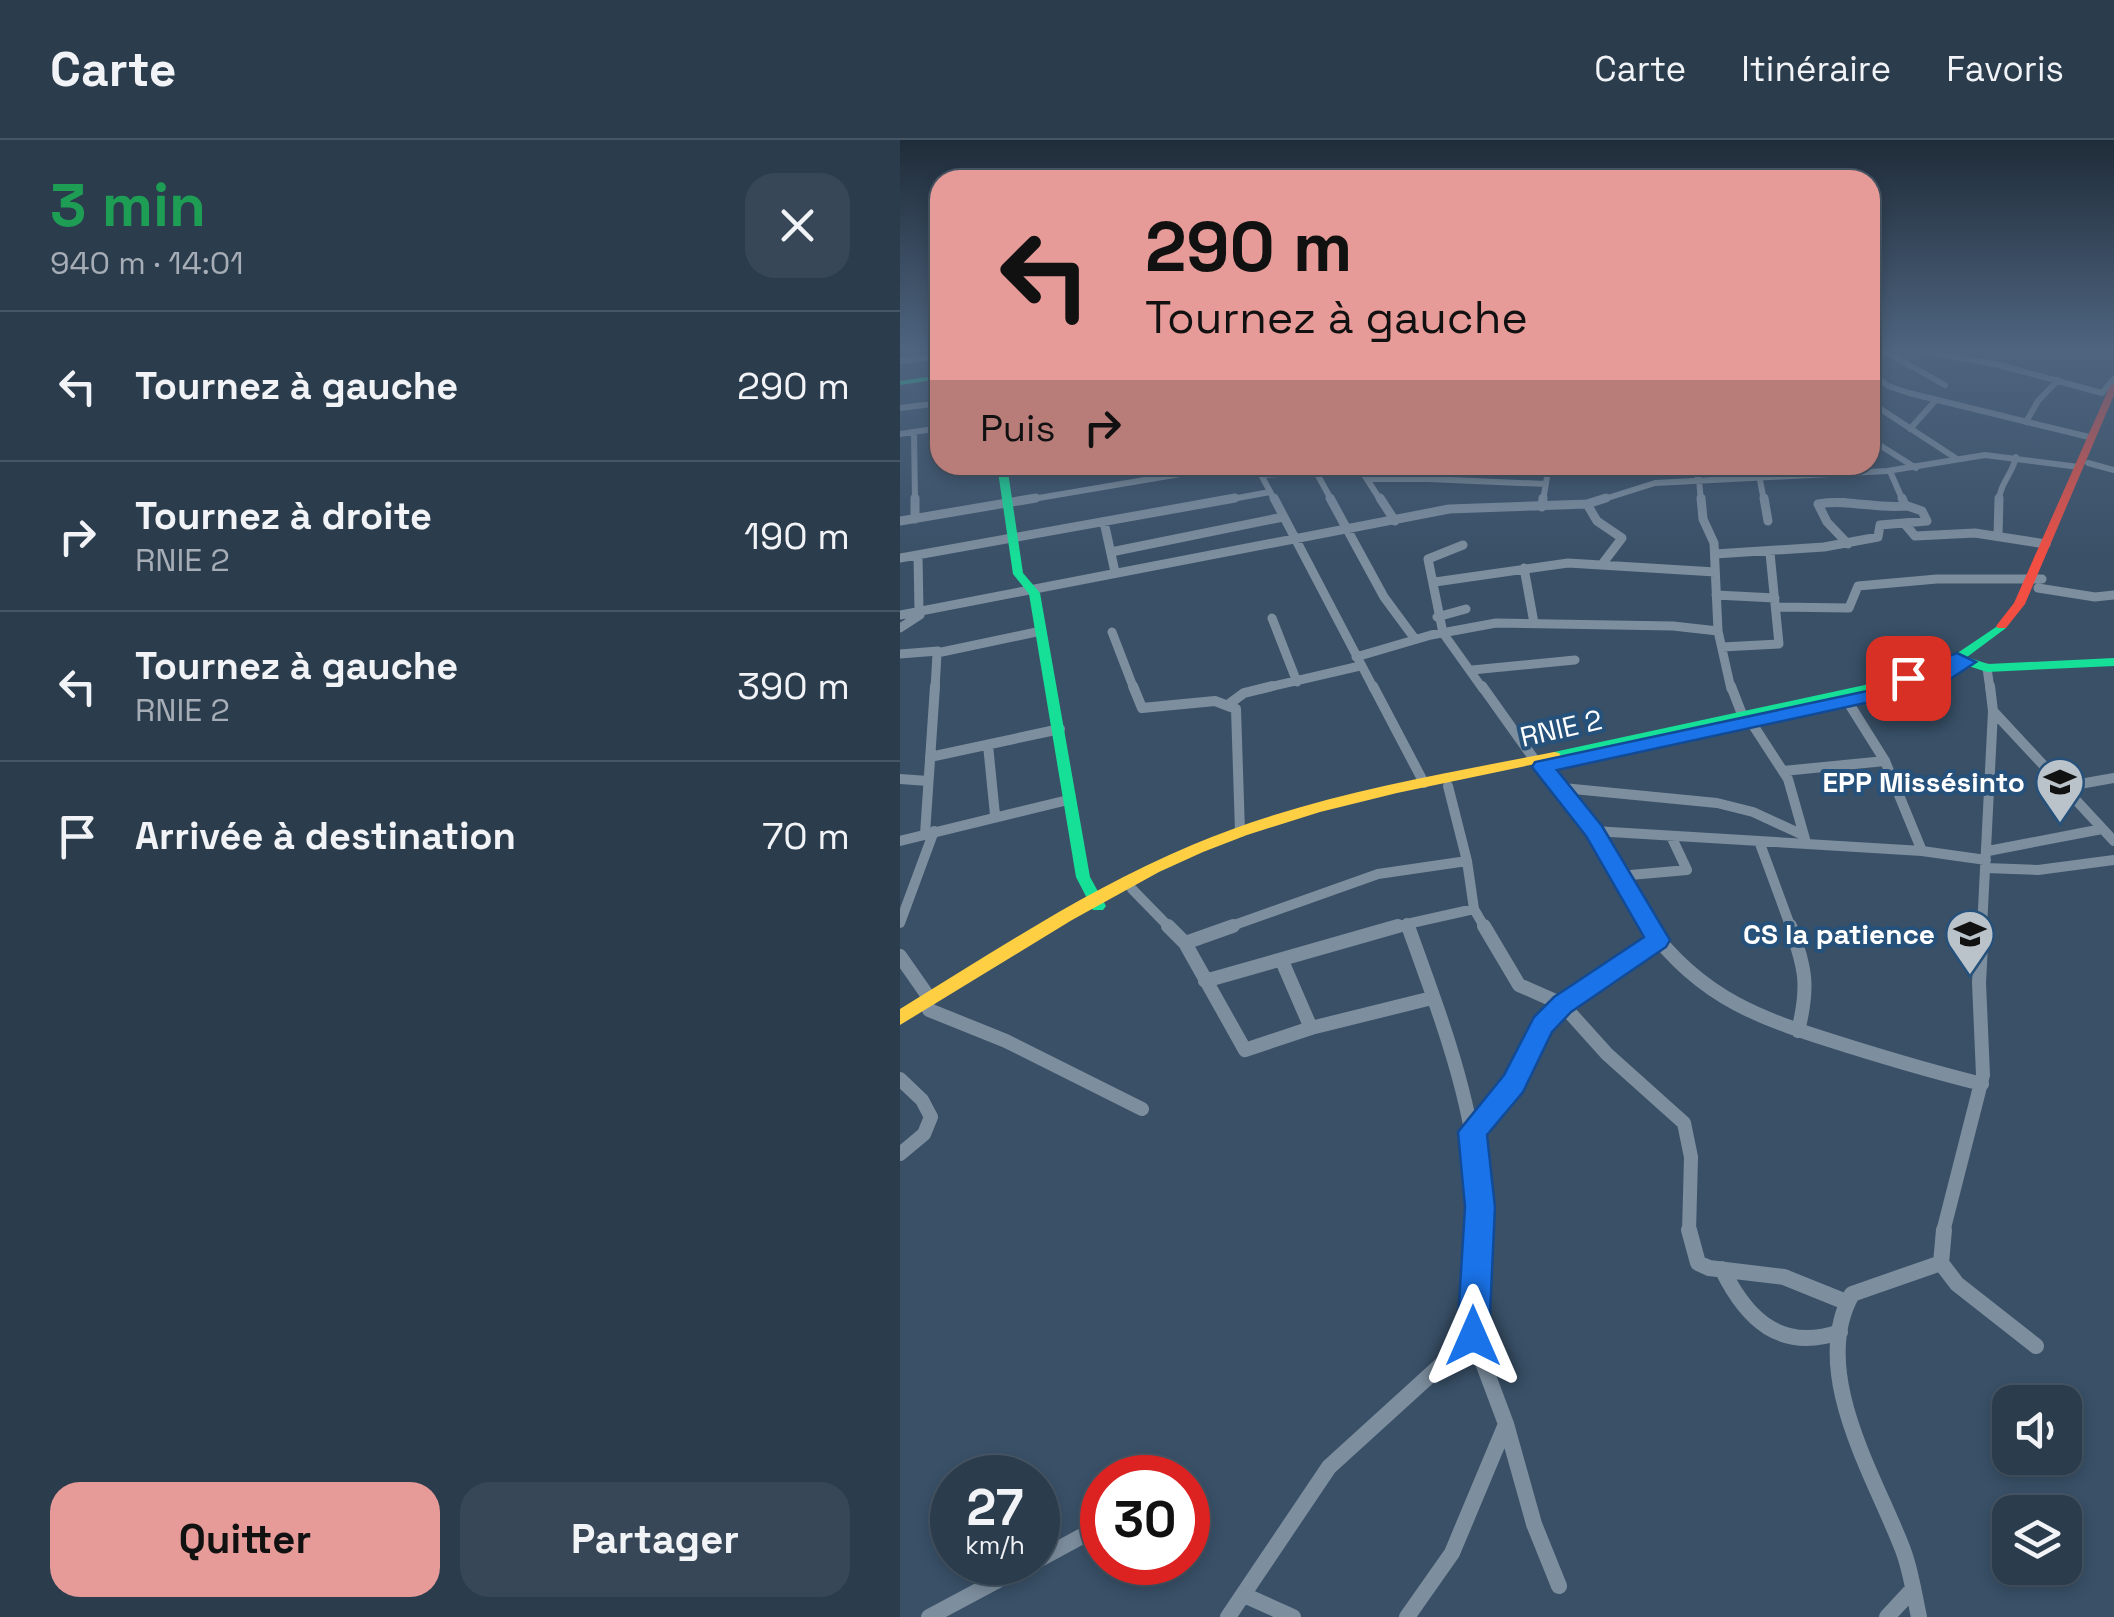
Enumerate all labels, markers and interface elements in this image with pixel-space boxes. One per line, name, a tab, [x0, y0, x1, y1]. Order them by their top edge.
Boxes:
text: Carte	[50, 39, 176, 100]
text: Carte	[1594, 47, 1686, 91]
text: Itinéraire	[1741, 47, 1891, 91]
text: Favoris	[1946, 47, 2064, 91]
text: 3 min	[50, 167, 206, 244]
button: close	[745, 173, 850, 278]
text: 290 m	[1145, 202, 1352, 291]
icon: left	[980, 210, 1110, 340]
text: 940 m · 14:01	[50, 243, 244, 283]
text: Tournez à gauche	[1145, 289, 1528, 346]
icon: left	[50, 359, 105, 414]
text: Tournez à gauche	[135, 362, 458, 410]
text: 290 m	[737, 362, 850, 410]
icon: right	[1075, 400, 1130, 455]
text: Puis	[980, 404, 1055, 452]
text: Tournez à droite	[135, 492, 432, 540]
icon: right	[50, 509, 105, 564]
text: 190 m	[744, 512, 850, 560]
text: RNIE 2	[135, 540, 230, 580]
pin	[1866, 636, 1951, 721]
text: Tournez à gauche	[135, 642, 458, 690]
icon: arrive	[1881, 651, 1936, 706]
icon: left	[50, 659, 105, 714]
text: 390 m	[737, 662, 850, 710]
text: RNIE 2	[135, 690, 230, 730]
street label: RNIE 2	[1517, 701, 1605, 755]
school or university icon: EPP Missésinto	[2034, 756, 2086, 824]
place label: EPP Missésinto	[1823, 764, 2025, 800]
icon: arrive	[50, 809, 105, 864]
text: Arrivée à destination	[135, 812, 516, 860]
text: 70 m	[762, 812, 850, 860]
school or university icon: CS la patience	[1944, 908, 1996, 976]
place label: CS la patience	[1743, 916, 1935, 952]
position arrow	[1421, 1284, 1525, 1388]
map controls	[1992, 1385, 2082, 1585]
button: sound	[1992, 1385, 2082, 1475]
speed limit sign: 30	[1080, 1455, 1210, 1585]
text: 27	[967, 1476, 1023, 1540]
button: Quitter	[50, 1482, 440, 1597]
button: Partager	[460, 1482, 850, 1597]
button: layers	[1992, 1495, 2082, 1585]
text: km/h	[965, 1529, 1025, 1561]

